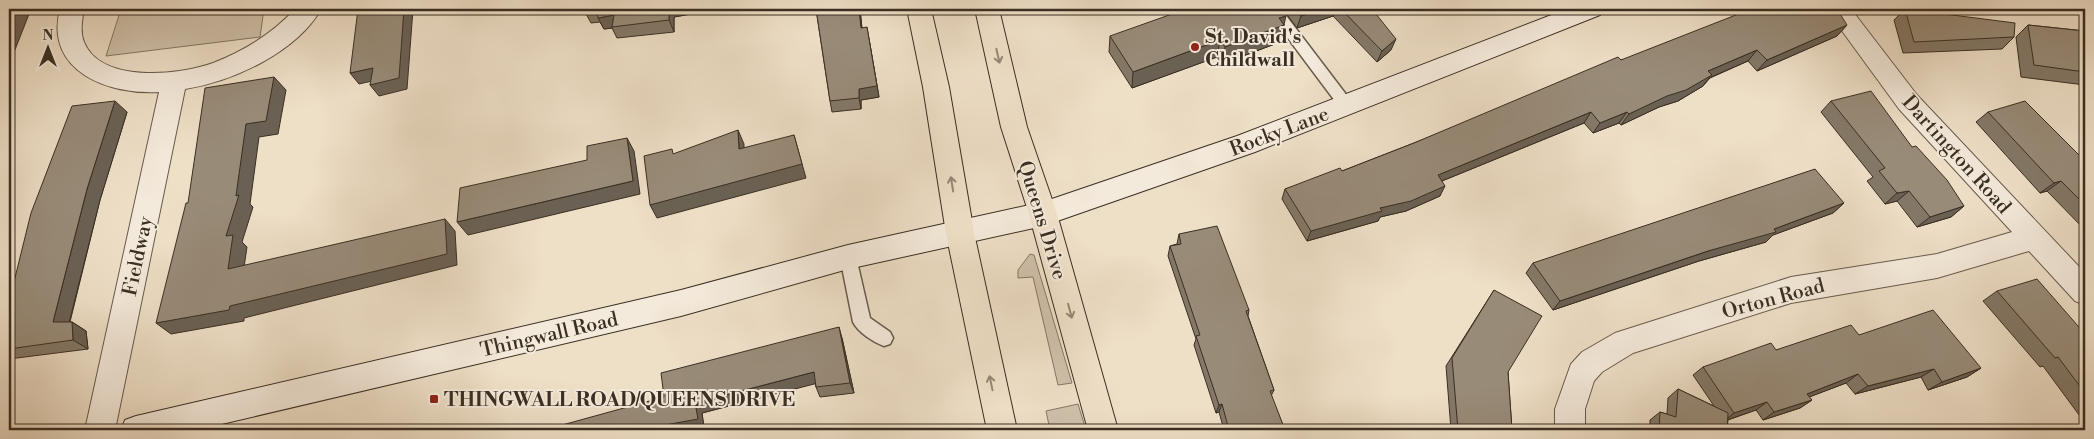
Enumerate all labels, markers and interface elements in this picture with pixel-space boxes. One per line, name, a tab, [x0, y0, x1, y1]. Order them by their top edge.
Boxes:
north arrow	[22, 22, 72, 72]
place label: St. David's Childwall	[1205, 25, 1301, 73]
text: N	[42, 27, 54, 45]
marker: St. David's Childwall	[1189, 41, 1201, 53]
one-way arrow	[994, 48, 1003, 64]
street label: Dartington Road	[1896, 90, 2016, 220]
street label: Rocky Lane	[1226, 102, 1333, 163]
street label: Queens Drive	[1012, 158, 1071, 283]
one-way arrow	[946, 177, 956, 193]
street label: Fieldway	[118, 214, 159, 298]
street label: Orton Road	[1719, 274, 1828, 325]
one-way arrow	[1066, 303, 1076, 319]
street label: Thingwall Road	[478, 307, 621, 363]
one-way arrow	[986, 375, 996, 391]
place label: THINGWALL ROAD/QUEENS DRIVE	[444, 388, 795, 413]
marker: THINGWALL ROAD/QUEENS DRIVE	[428, 393, 440, 405]

